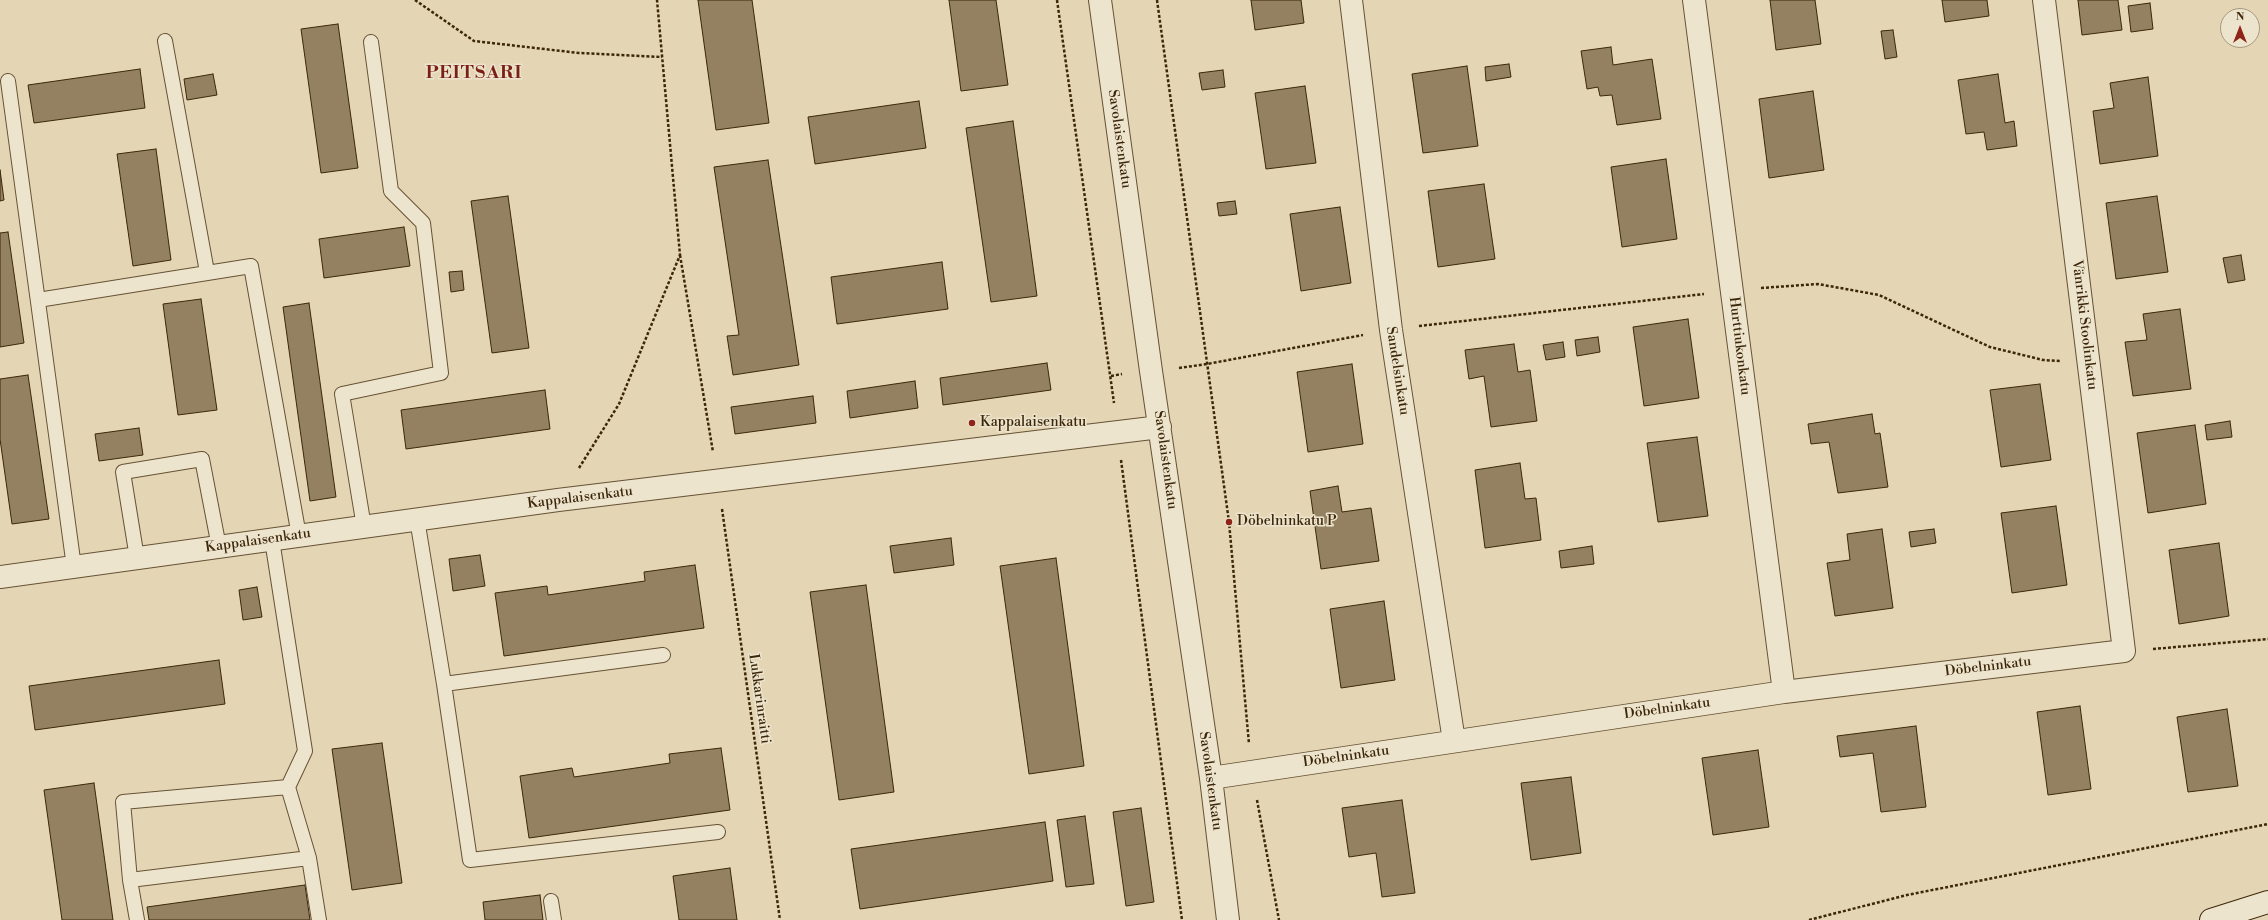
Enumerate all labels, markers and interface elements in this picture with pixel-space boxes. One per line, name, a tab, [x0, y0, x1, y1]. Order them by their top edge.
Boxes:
north arrow	[2220, 8, 2260, 48]
text: N	[2236, 10, 2244, 24]
district label: PEITSARI	[426, 63, 522, 85]
street label: Savolaistenkatu	[1104, 88, 1134, 190]
street label: Vänrikki Stoolinkatu	[2068, 259, 2100, 391]
street label: Hurttiukonkatu	[1725, 296, 1753, 396]
street label: Sandelsinkatu	[1382, 325, 1412, 417]
street label: Savolaistenkatu	[1150, 409, 1180, 511]
place label: Kappalaisenkatu	[980, 415, 1086, 431]
marker: Kappalaisenkatu	[967, 418, 977, 428]
street label: Kappalaisenkatu	[526, 483, 634, 513]
place label: Döbelninkatu P	[1237, 514, 1336, 530]
marker: Döbelninkatu P	[1224, 517, 1234, 527]
street label: Kappalaisenkatu	[204, 525, 312, 557]
street label: Lukkarinraitti	[744, 653, 774, 745]
street label: Döbelninkatu	[1944, 653, 2032, 681]
street label: Döbelninkatu	[1623, 695, 1711, 723]
street label: Savolaistenkatu	[1195, 730, 1225, 832]
street label: Döbelninkatu	[1302, 743, 1390, 771]

